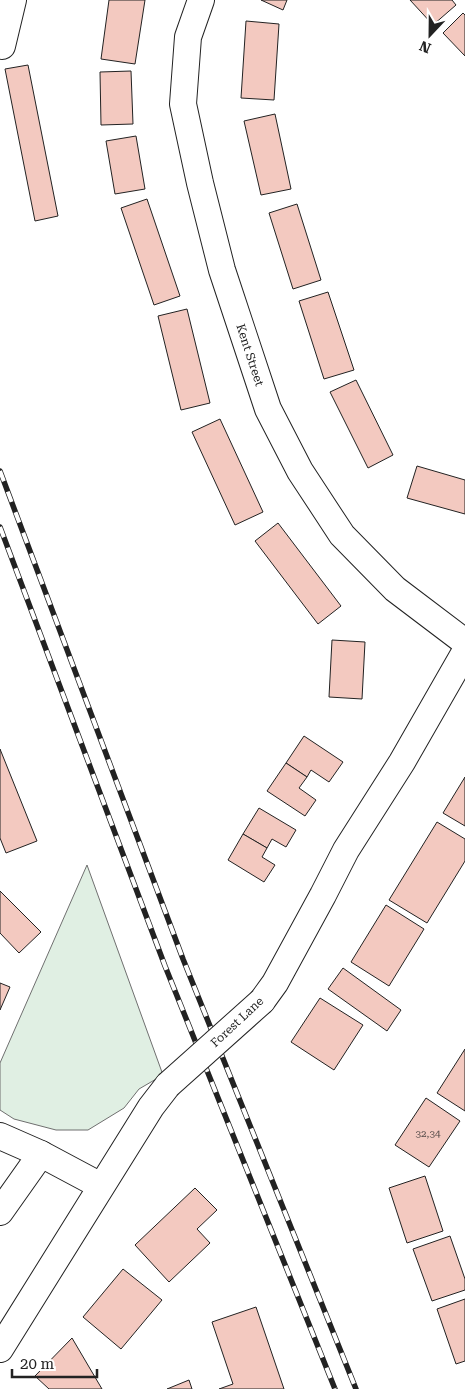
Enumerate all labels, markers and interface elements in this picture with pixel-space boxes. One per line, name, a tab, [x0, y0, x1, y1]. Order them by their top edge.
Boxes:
north arrow	[405, 10, 455, 60]
text: N	[417, 38, 433, 56]
street label: Kent Street	[233, 322, 267, 388]
street label: Forest Lane	[208, 994, 267, 1050]
house number: 32,34	[415, 1128, 441, 1139]
scale bar	[12, 1346, 98, 1378]
text: 20 m	[20, 1355, 55, 1373]

